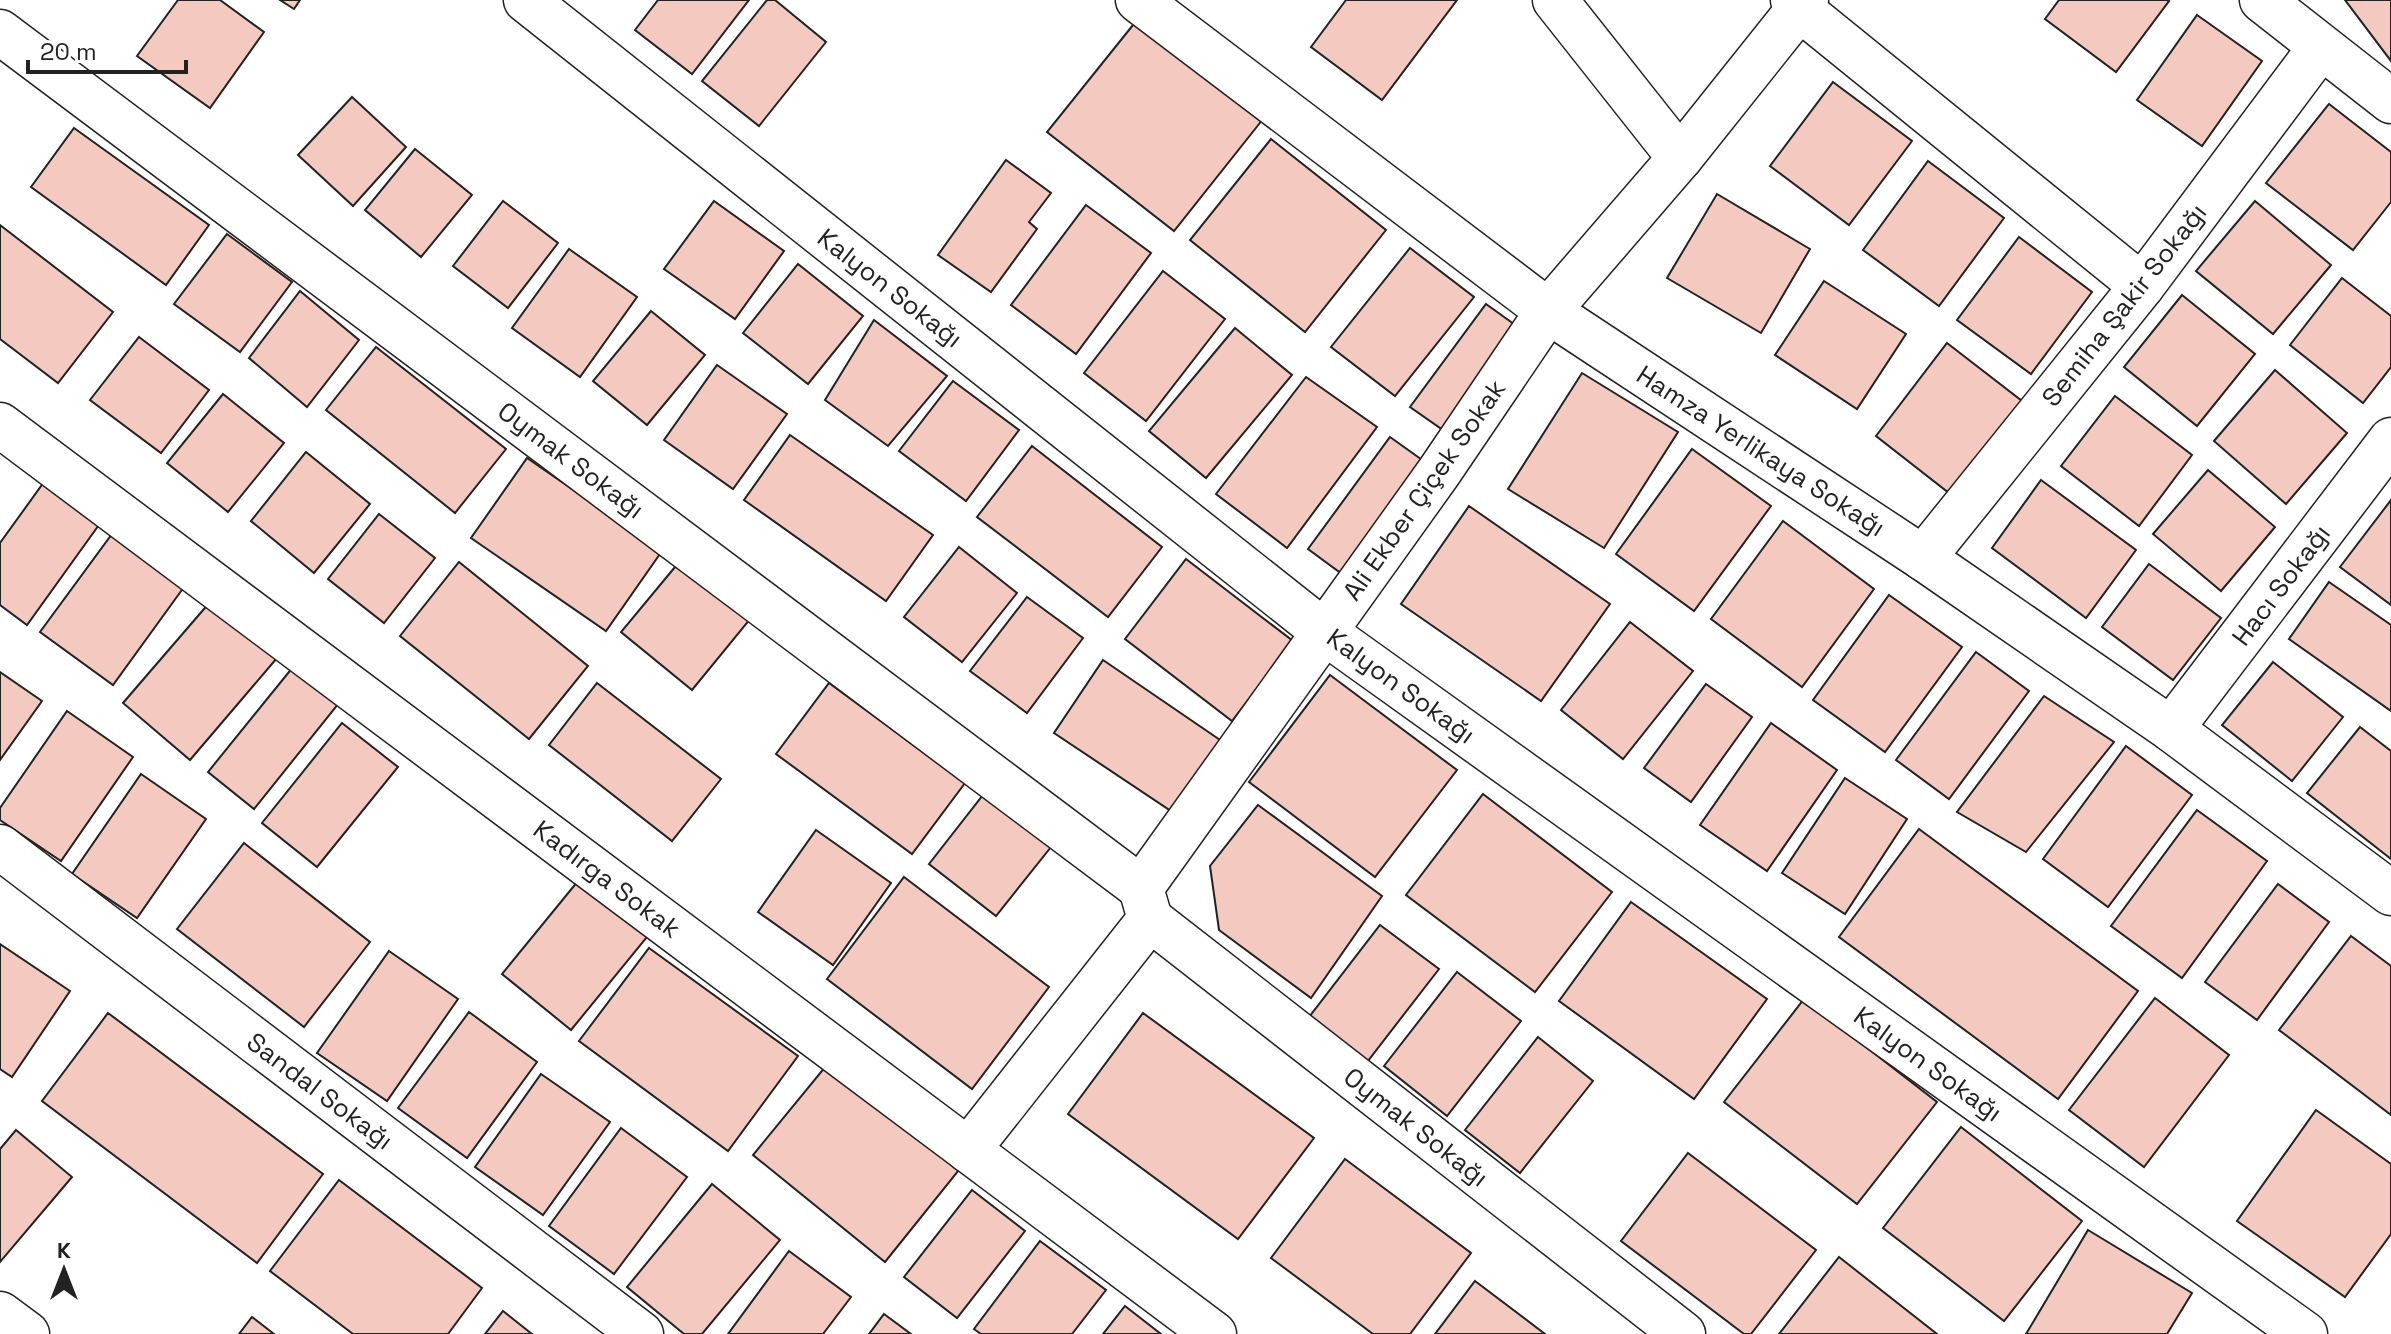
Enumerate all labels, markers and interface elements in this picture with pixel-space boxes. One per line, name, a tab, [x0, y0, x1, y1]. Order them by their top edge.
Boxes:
scale bar	[28, 24, 186, 74]
text: 20 m	[40, 36, 97, 67]
street label: Semiha Şakir Sokağı	[2034, 197, 2214, 413]
street label: Kalyon Sokağı	[811, 221, 969, 355]
street label: Hamza Yerlikaya Sokağı	[1630, 358, 1892, 544]
street label: Ali Ekber Çiçek Sokak	[1335, 373, 1513, 607]
street label: Oymak Sokağı	[491, 394, 651, 526]
street label: Hacı Sokağı	[2224, 517, 2338, 653]
street label: Kalyon Sokağı	[1320, 621, 1482, 751]
street label: Kadırga Sokak	[527, 813, 687, 945]
street label: Kalyon Sokağı	[1847, 999, 2009, 1129]
street label: Sandal Sokağı	[240, 1025, 400, 1157]
street label: Oymak Sokağı	[1337, 1060, 1495, 1194]
north arrow	[24, 1230, 104, 1310]
text: K	[57, 1236, 71, 1264]

